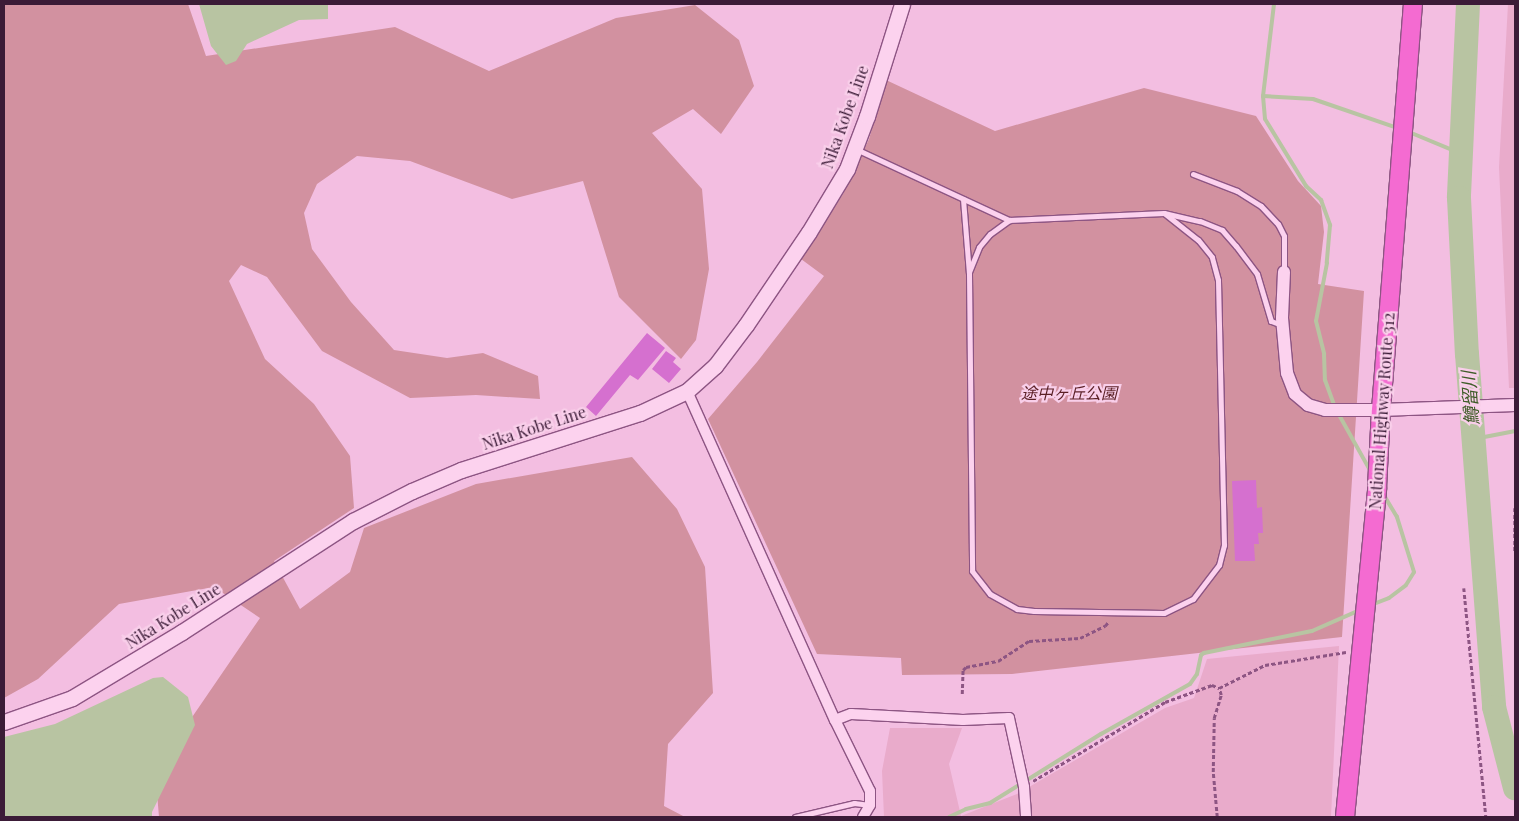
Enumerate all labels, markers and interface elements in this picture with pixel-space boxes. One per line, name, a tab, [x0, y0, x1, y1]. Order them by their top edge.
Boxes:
street label: Nika Kobe Line	[817, 63, 873, 171]
street label: National Highway Route 312	[1366, 312, 1398, 510]
water label: 鱒留川	[1457, 370, 1483, 426]
park label: 途中ヶ丘公園	[1021, 383, 1117, 403]
street label: Nika Kobe Line	[479, 402, 589, 454]
street label: Nika Kobe Line	[122, 579, 224, 653]

